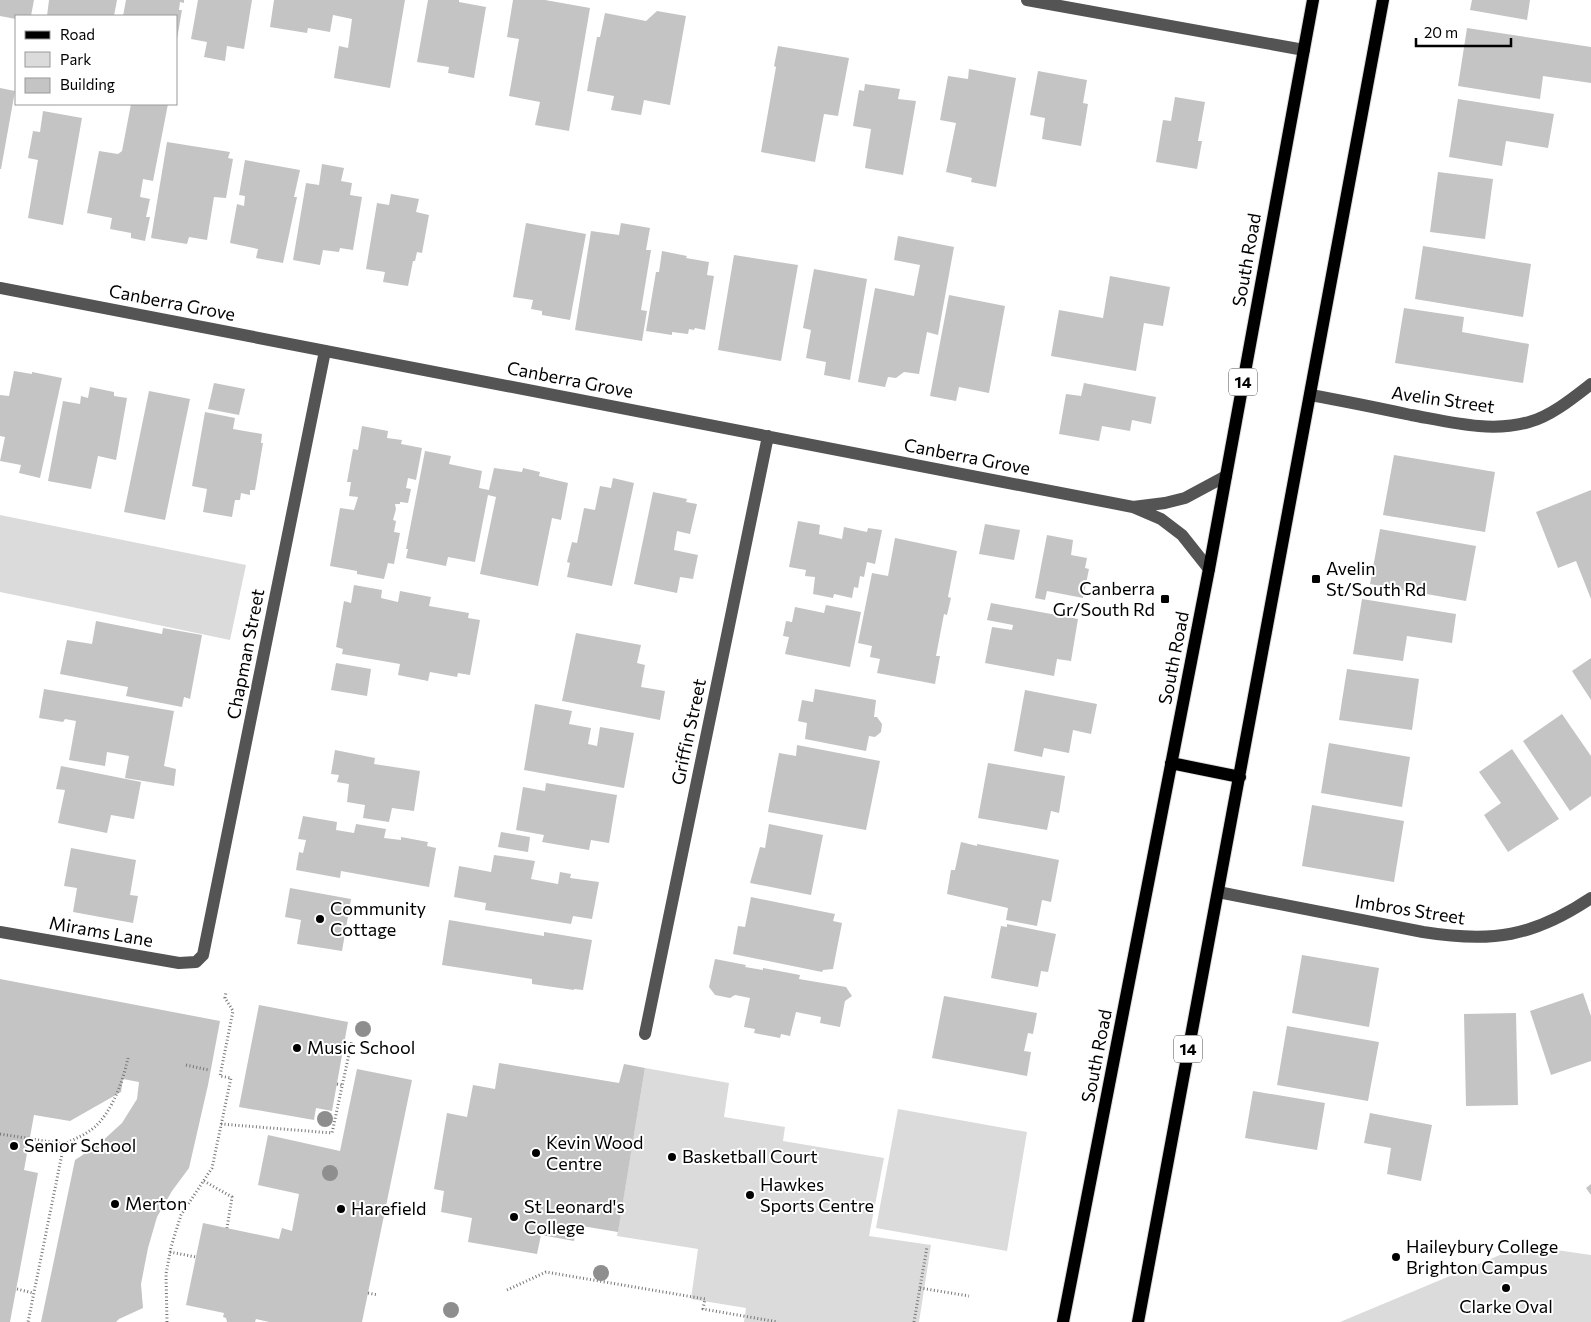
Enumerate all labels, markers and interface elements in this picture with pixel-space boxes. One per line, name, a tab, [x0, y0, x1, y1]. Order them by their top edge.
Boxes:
legend	[15, 15, 178, 105]
scale bar	[1416, 15, 1511, 47]
text: 20 m	[1424, 23, 1458, 41]
text: Road	[60, 25, 95, 43]
text: Park	[60, 50, 91, 68]
text: Building	[60, 75, 115, 93]
street label: South Road	[1227, 211, 1265, 308]
street label: Canberra Grove	[107, 279, 237, 325]
street label: Canberra Grove	[505, 356, 635, 402]
road number: 14	[1229, 368, 1257, 396]
street label: Avelin Street	[1390, 381, 1496, 417]
street label: Canberra Grove	[902, 433, 1032, 479]
place label: Avelin St/South Rd	[1326, 557, 1426, 600]
marker: Avelin St/South Rd	[1310, 573, 1322, 585]
place label: Canberra Gr/South Rd	[1053, 577, 1155, 620]
street label: Chapman Street	[222, 587, 268, 721]
marker: Canberra Gr/South Rd	[1159, 593, 1171, 605]
street label: South Road	[1153, 609, 1193, 706]
street label: Griffin Street	[666, 677, 710, 787]
street label: Imbros Street	[1353, 889, 1467, 929]
place label: Community Cottage	[330, 897, 426, 940]
street label: Mirams Lane	[47, 911, 155, 951]
marker: Community Cottage	[314, 913, 326, 925]
street label: South Road	[1076, 1007, 1116, 1104]
place label: Music School	[307, 1036, 415, 1058]
road number: 14	[1174, 1036, 1202, 1062]
marker: Music School	[291, 1042, 303, 1054]
place label: Kevin Wood Centre	[546, 1131, 643, 1174]
place label: Senior School	[24, 1134, 136, 1156]
marker: Senior School	[8, 1140, 20, 1152]
place label: Basketball Court	[682, 1145, 818, 1167]
marker: Kevin Wood Centre	[530, 1147, 542, 1159]
marker: Basketball Court	[666, 1151, 678, 1163]
place label: Hawkes Sports Centre	[760, 1173, 874, 1216]
marker: Hawkes Sports Centre	[744, 1189, 756, 1201]
place label: Merton	[125, 1192, 187, 1214]
place label: St Leonard's College	[524, 1195, 625, 1238]
place label: Harefield	[351, 1197, 426, 1219]
marker: Merton	[109, 1198, 121, 1210]
marker: Harefield	[335, 1203, 347, 1215]
marker: St Leonard's College	[508, 1211, 520, 1223]
place label: Haileybury College Brighton Campus	[1406, 1235, 1558, 1278]
marker: Haileybury College Brighton Campus	[1390, 1251, 1402, 1263]
marker: Clarke Oval	[1500, 1282, 1512, 1294]
place label: Clarke Oval	[1459, 1295, 1553, 1317]

